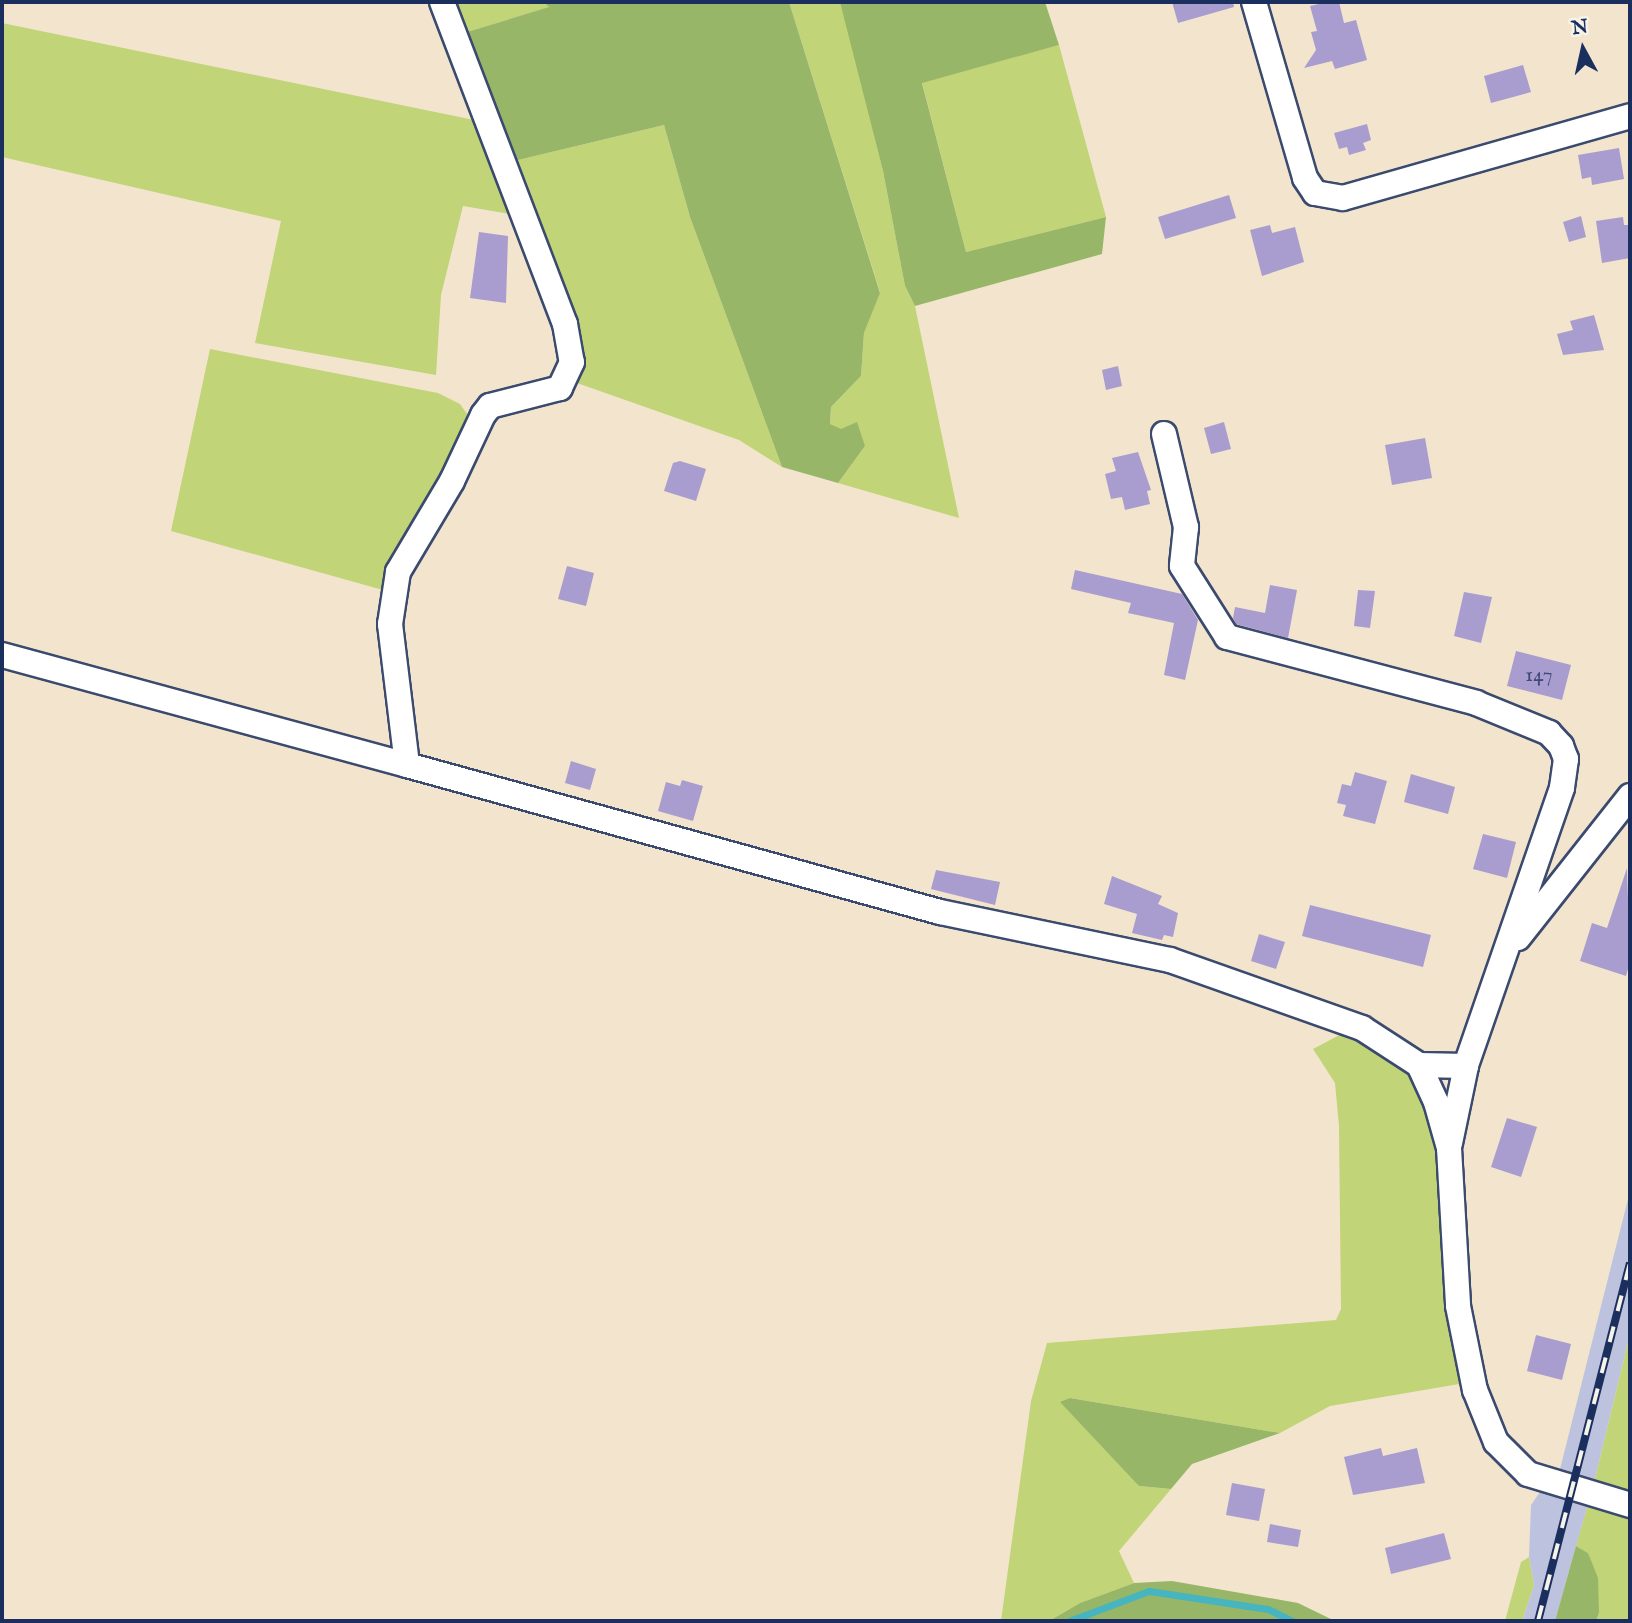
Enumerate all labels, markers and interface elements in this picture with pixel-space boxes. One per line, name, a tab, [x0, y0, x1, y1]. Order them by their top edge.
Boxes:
north arrow	[1548, 14, 1618, 84]
text: N	[1570, 15, 1590, 41]
house number: 147	[1525, 663, 1553, 689]

